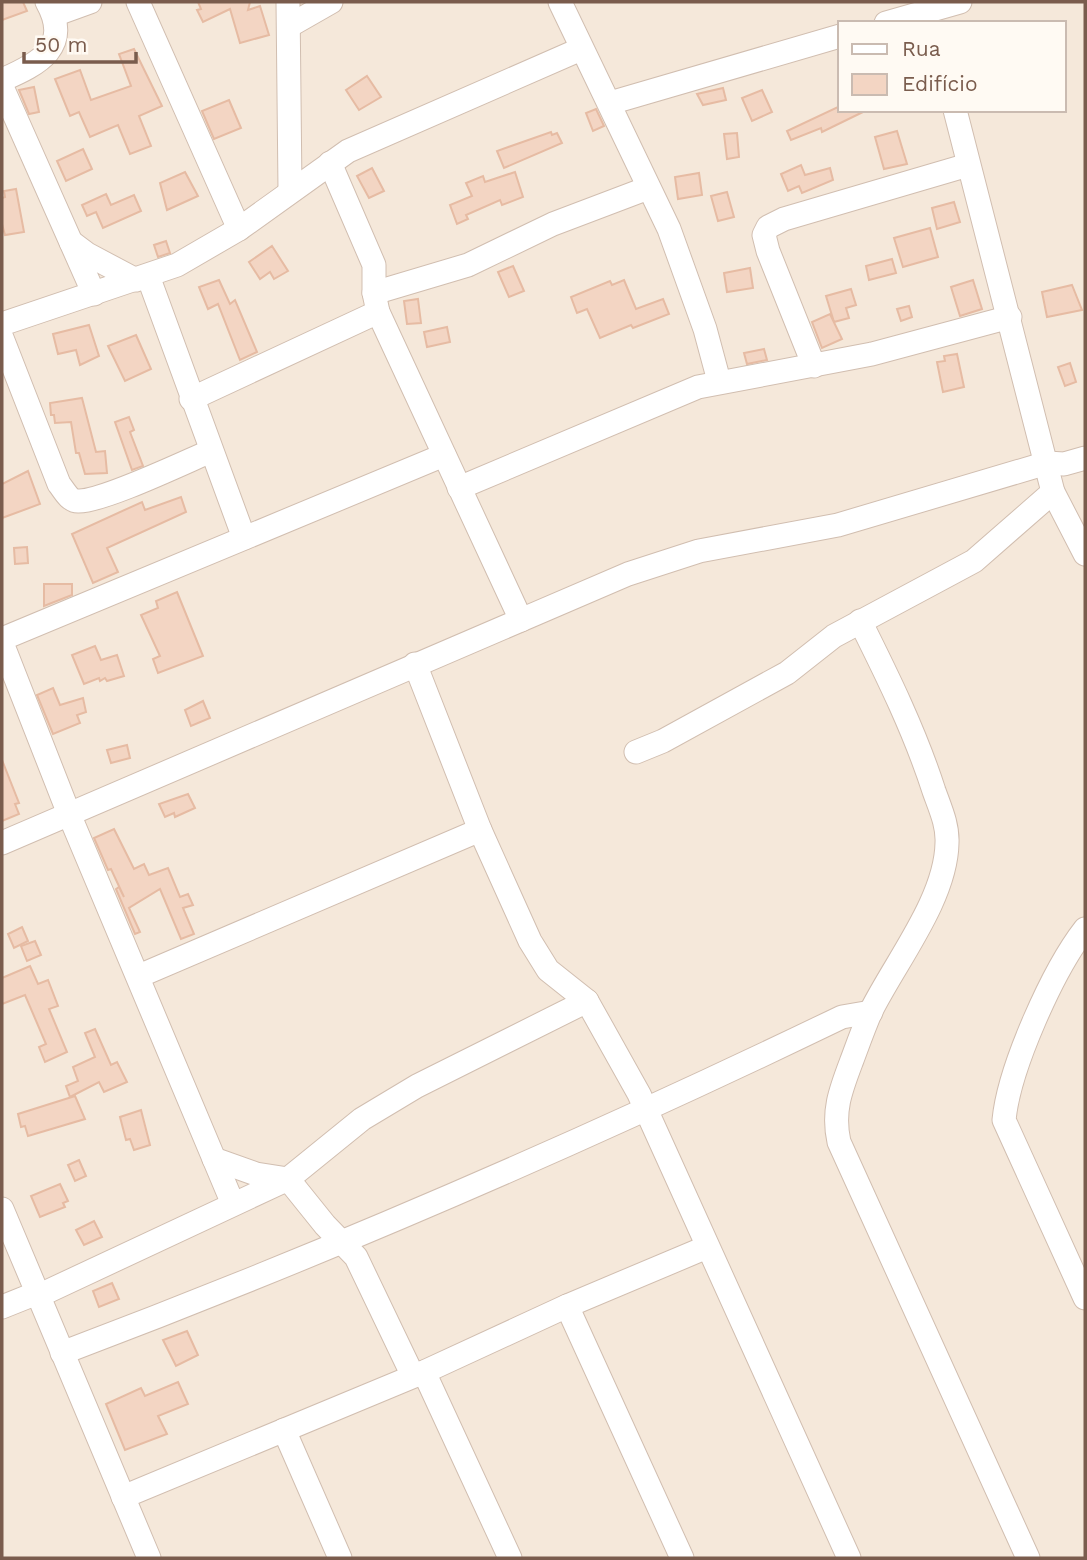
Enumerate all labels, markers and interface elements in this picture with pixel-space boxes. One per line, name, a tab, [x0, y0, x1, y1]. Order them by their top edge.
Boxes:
scale bar	[24, 21, 136, 65]
legend	[838, 21, 1066, 112]
text: 50 m	[35, 32, 87, 57]
text: Rua	[902, 36, 941, 61]
text: Edifício	[902, 71, 978, 96]

